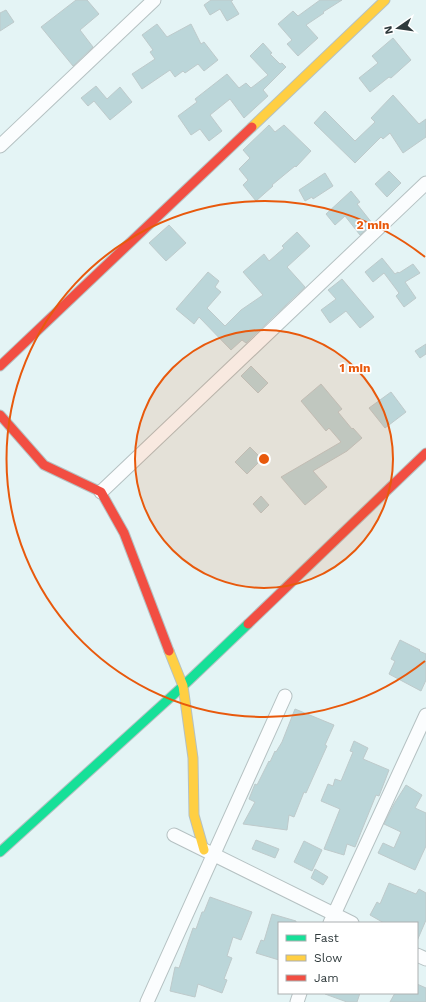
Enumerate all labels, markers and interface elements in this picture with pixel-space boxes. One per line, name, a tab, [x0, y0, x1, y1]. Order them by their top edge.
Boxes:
north arrow	[378, 8, 418, 48]
text: N	[381, 25, 396, 36]
text: 2 min	[357, 218, 389, 232]
text: 1 min	[340, 361, 370, 375]
centre of rings	[257, 452, 271, 466]
legend	[278, 922, 418, 994]
text: Fast	[314, 931, 339, 945]
text: Slow	[314, 951, 342, 965]
text: Jam	[314, 971, 339, 985]

